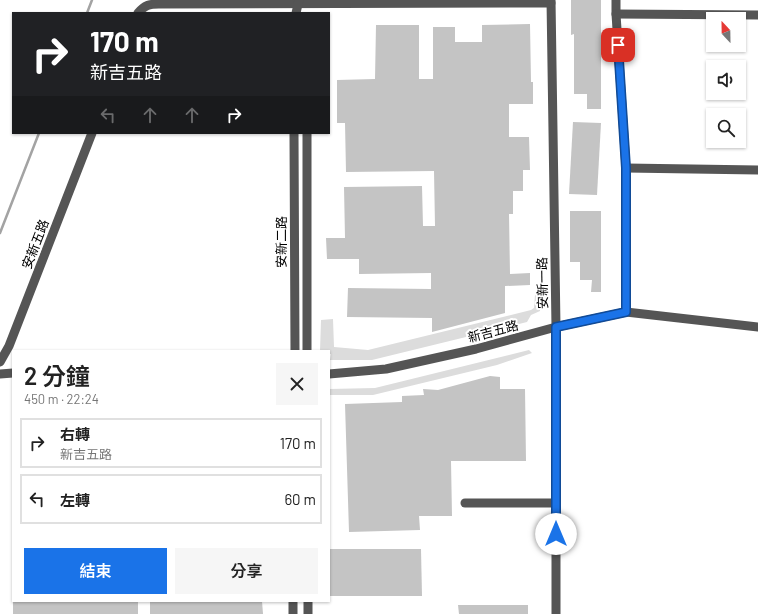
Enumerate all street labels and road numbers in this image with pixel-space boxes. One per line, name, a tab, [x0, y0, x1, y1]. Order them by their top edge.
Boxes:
street label: 安新二路	[273, 216, 289, 268]
street label: 安新五路	[18, 217, 52, 271]
street label: 安新一路	[534, 257, 550, 309]
street label: 新吉五路	[466, 317, 520, 345]

